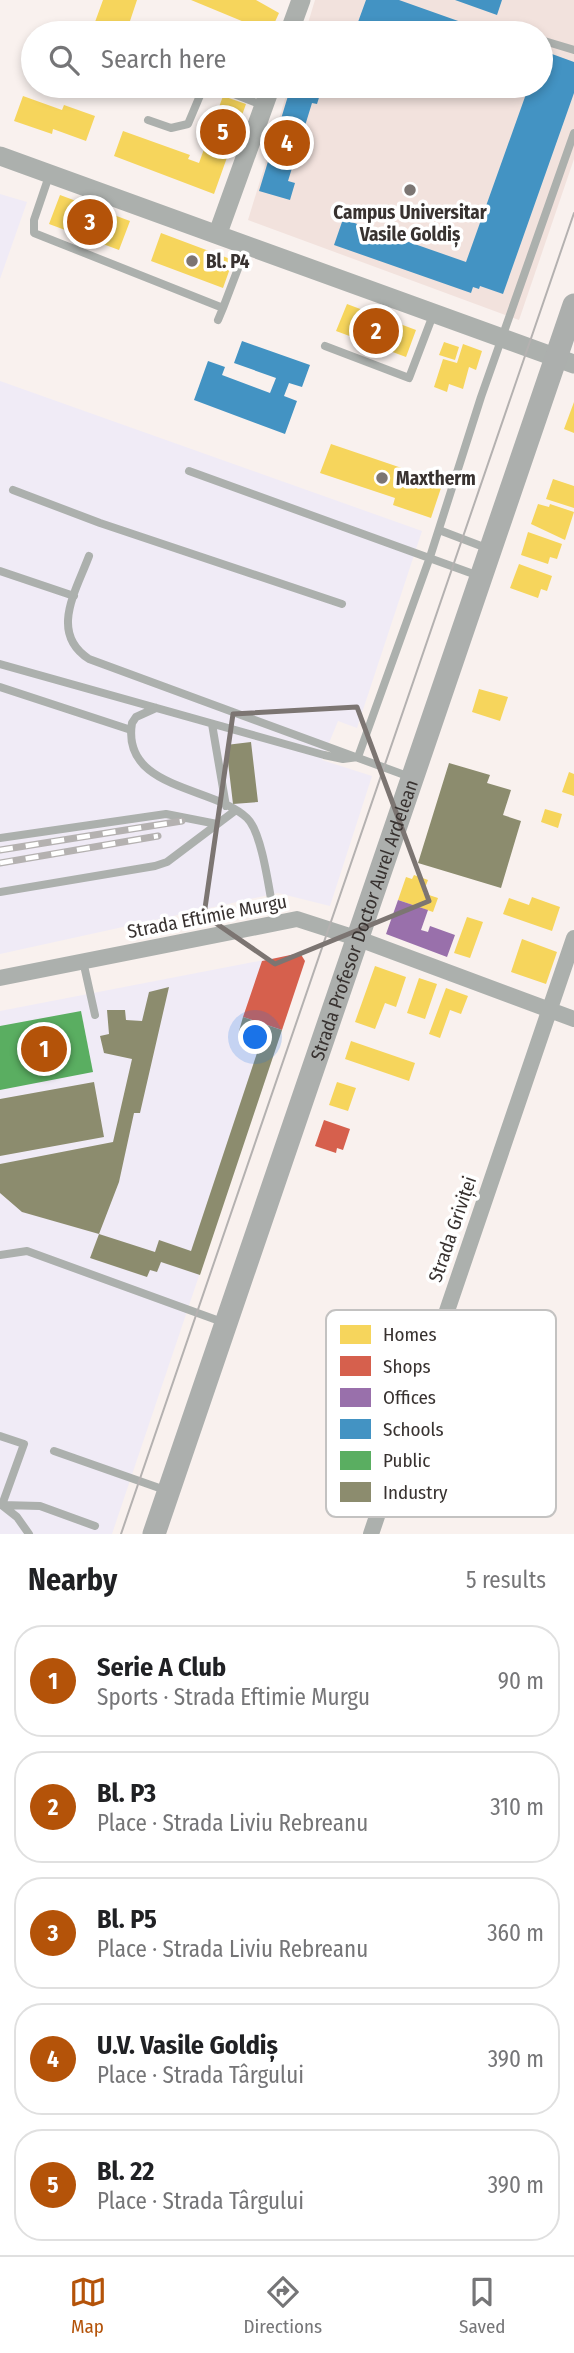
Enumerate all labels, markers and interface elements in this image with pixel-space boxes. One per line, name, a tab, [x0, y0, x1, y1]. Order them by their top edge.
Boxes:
search box	[21, 21, 553, 98]
icon: search	[45, 41, 83, 79]
text: Search here	[101, 44, 226, 75]
pin: 5	[200, 106, 246, 158]
pin: 4	[264, 117, 310, 169]
marker: Campus Universitar Vasile Goldiș	[402, 182, 418, 198]
pin: 3	[67, 196, 113, 248]
place label: Campus Universitar Vasile Goldiș	[333, 201, 488, 248]
place label: Bl. P4	[206, 250, 250, 273]
marker: Bl. P4	[184, 253, 200, 269]
pin: 2	[353, 305, 399, 357]
place label: Maxtherm	[396, 467, 476, 490]
marker: Maxtherm	[374, 470, 390, 486]
street label: Strada Profesor Doctor Aurel Ardelean	[306, 777, 423, 1063]
street label: Strada Eftimie Murgu	[125, 890, 289, 943]
your location	[238, 1020, 272, 1054]
pin: 1	[21, 1023, 67, 1075]
street label: Strada Griviței	[424, 1173, 481, 1285]
legend	[326, 1310, 556, 1517]
text: Homes	[383, 1323, 437, 1346]
text: Shops	[383, 1355, 431, 1378]
text: Offices	[383, 1386, 436, 1409]
text: Schools	[383, 1418, 444, 1441]
text: Public	[383, 1449, 430, 1472]
text: Industry	[383, 1481, 448, 1504]
text: Nearby	[28, 1562, 117, 1598]
text: 5 results	[466, 1566, 546, 1594]
text: Serie A Club	[97, 1652, 226, 1683]
text: 1	[48, 1667, 58, 1695]
text: 90 m	[498, 1667, 544, 1695]
text: Sports · Strada Eftimie Murgu	[97, 1683, 370, 1711]
text: Bl. P3	[97, 1778, 156, 1809]
text: 2	[48, 1793, 58, 1821]
text: 310 m	[490, 1793, 544, 1821]
text: Place · Strada Liviu Rebreanu	[97, 1809, 368, 1837]
text: Bl. P5	[97, 1904, 157, 1935]
text: 3	[48, 1919, 58, 1947]
text: 360 m	[487, 1919, 544, 1947]
text: Place · Strada Liviu Rebreanu	[97, 1935, 368, 1963]
text: U.V. Vasile Goldiș	[97, 2030, 278, 2061]
text: 4	[47, 2045, 59, 2073]
text: 390 m	[488, 2045, 544, 2073]
text: Place · Strada Târgului	[97, 2061, 304, 2089]
text: Bl. 22	[97, 2156, 154, 2187]
text: 5	[47, 2171, 59, 2199]
text: 390 m	[488, 2171, 544, 2199]
text: Place · Strada Târgului	[97, 2187, 304, 2215]
tab: Map	[69, 2273, 107, 2338]
tab: Directions	[244, 2273, 322, 2338]
tab: Saved	[459, 2273, 505, 2338]

